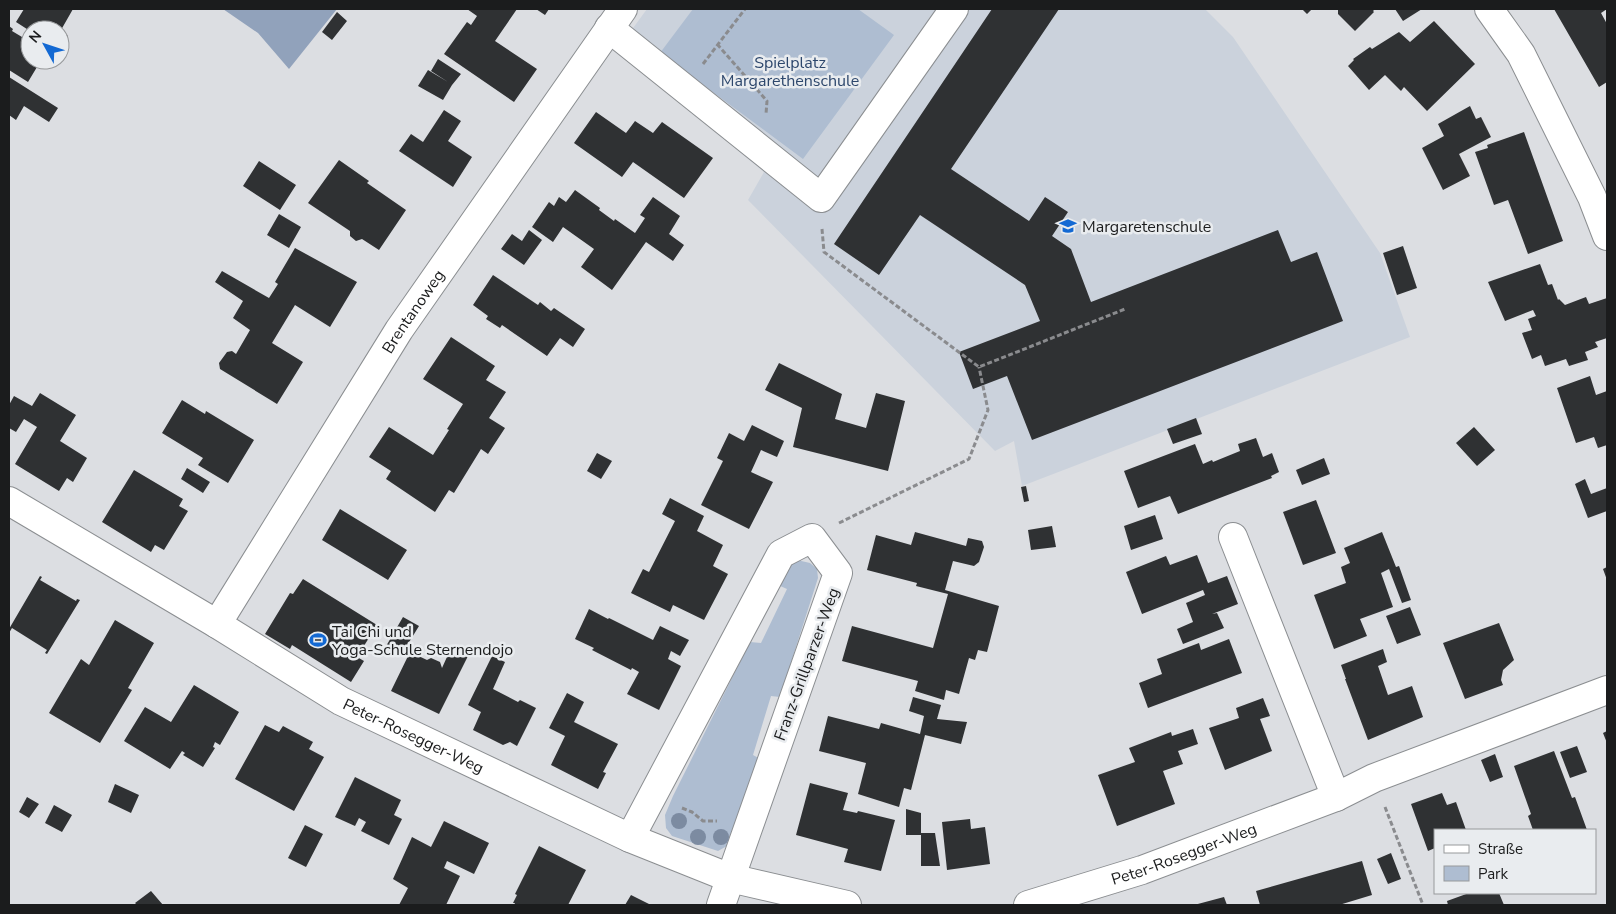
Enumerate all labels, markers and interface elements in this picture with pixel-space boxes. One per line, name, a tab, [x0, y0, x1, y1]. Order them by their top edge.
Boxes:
north arrow	[20, 20, 70, 70]
text: N	[25, 27, 46, 47]
park label: Spielplatz Margarethenschule	[721, 52, 859, 92]
school or university icon: Margaretenschule	[1058, 216, 1078, 236]
place label: Margaretenschule	[1082, 216, 1211, 238]
street label: Brentanoweg	[377, 265, 450, 358]
street label: Franz-Grillparzer-Weg	[769, 585, 845, 744]
place label: Tai Chi und Yoga-Schule Sternendojo	[331, 621, 513, 661]
sports icon: Tai Chi und Yoga-Schule Sternendojo	[308, 630, 328, 650]
street label: Peter-Rosegger-Weg	[339, 694, 487, 779]
street label: Peter-Rosegger-Weg	[1108, 818, 1260, 891]
legend	[1434, 829, 1596, 894]
text: Straße	[1478, 839, 1523, 859]
text: Park	[1478, 864, 1508, 884]

